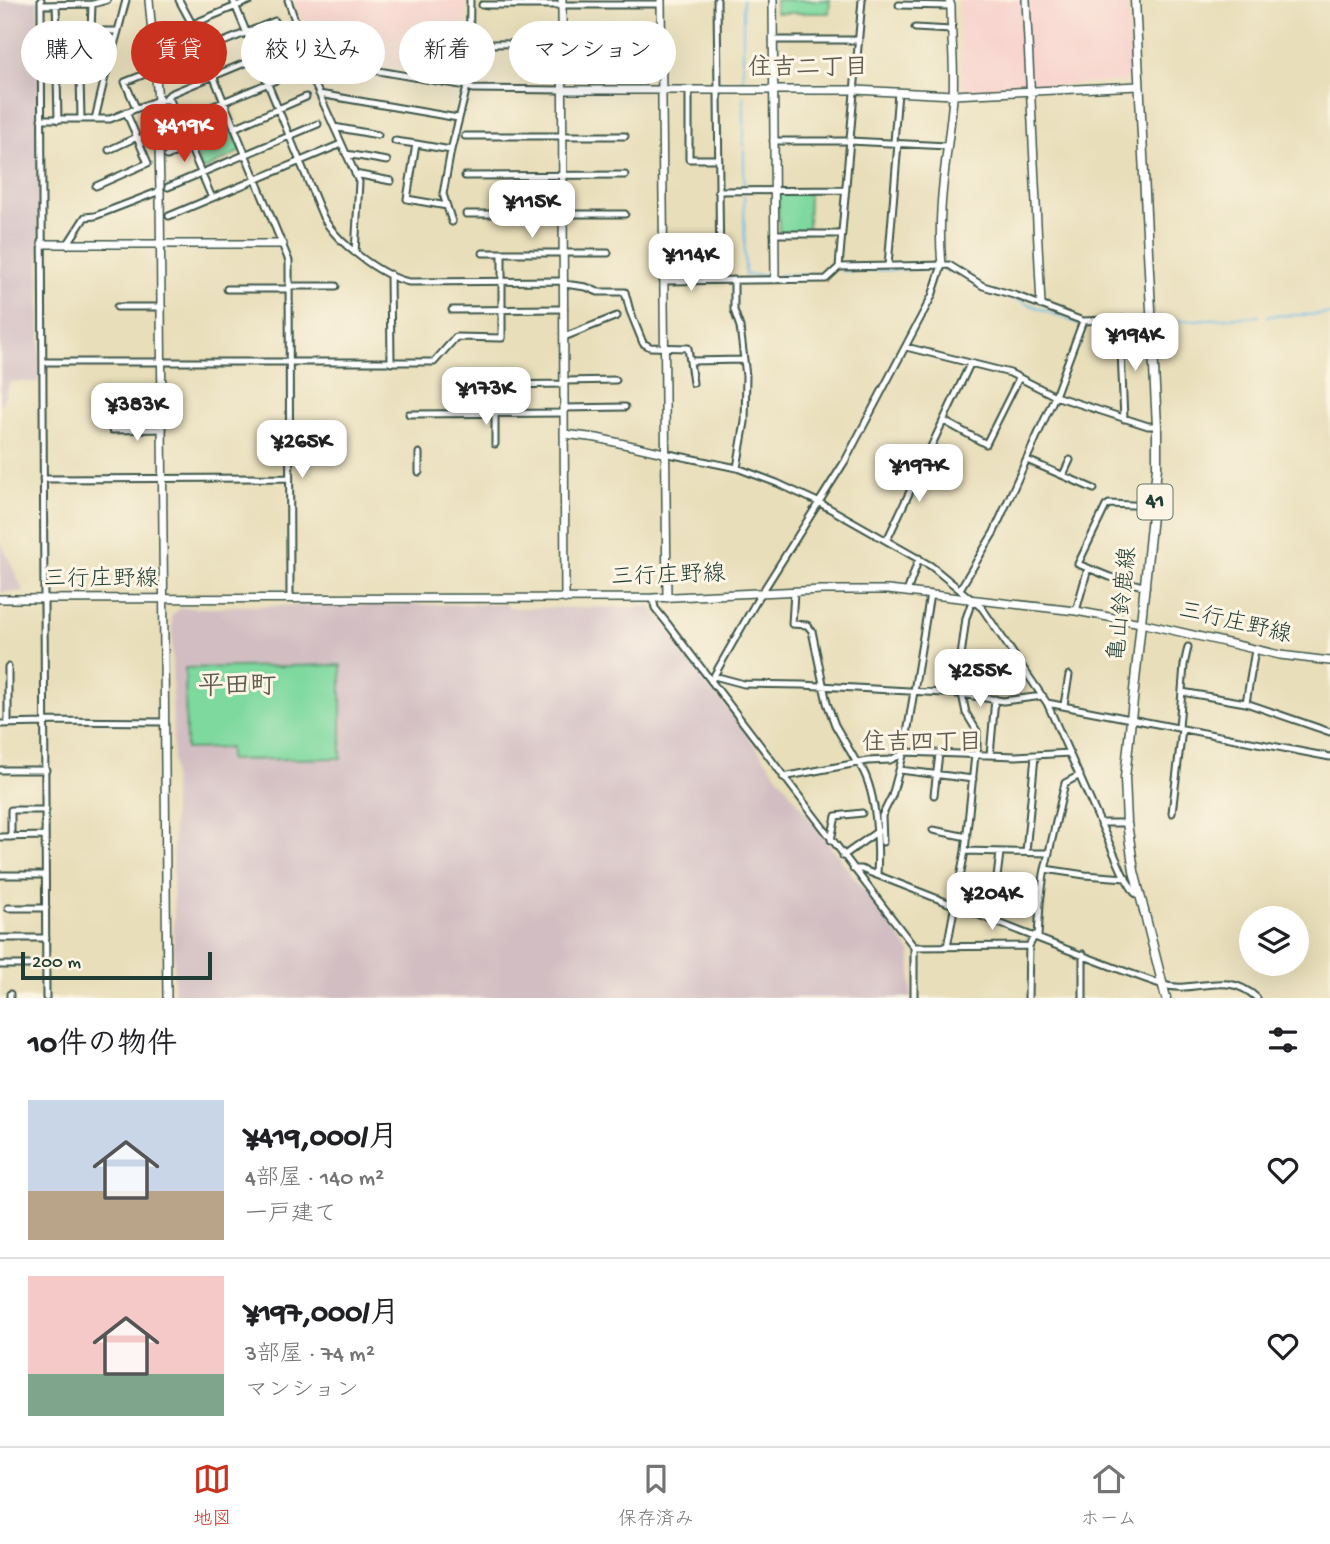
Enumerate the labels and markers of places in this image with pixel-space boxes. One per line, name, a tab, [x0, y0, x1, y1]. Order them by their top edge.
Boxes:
pin: ¥419K	[135, 104, 233, 164]
pin: ¥115K	[483, 180, 581, 240]
pin: ¥114K	[642, 233, 740, 293]
pin: ¥194K	[1086, 314, 1184, 373]
pin: ¥173K	[437, 368, 535, 427]
pin: ¥383K	[88, 384, 186, 443]
pin: ¥265K	[253, 420, 351, 480]
pin: ¥197K	[870, 444, 968, 504]
pin: ¥255K	[931, 650, 1029, 709]
pin: ¥204K	[943, 872, 1041, 932]

